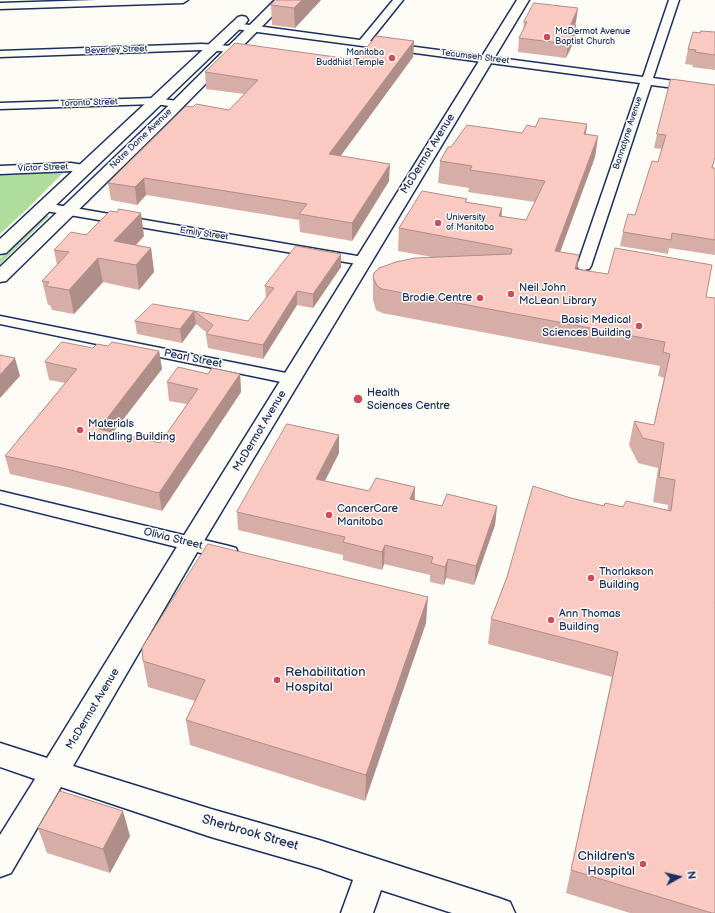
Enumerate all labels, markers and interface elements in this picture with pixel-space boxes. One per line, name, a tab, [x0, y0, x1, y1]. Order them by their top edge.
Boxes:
place label: McDermot Avenue Baptist Church	[555, 27, 630, 48]
marker: McDermot Avenue Baptist Church	[542, 32, 552, 42]
street label: Beverley Street	[84, 44, 148, 56]
street label: Tecumseh Street	[440, 47, 510, 67]
place label: Manitoba Buddhist Temple	[316, 48, 384, 69]
marker: Manitoba Buddhist Temple	[387, 53, 397, 63]
street label: Bannatyne Avenue	[611, 95, 645, 171]
street label: Toronto Street	[60, 97, 118, 109]
street label: Notre Dame Avenue	[108, 107, 174, 171]
street label: McDermot Avenue	[398, 111, 458, 197]
street label: Victor Street	[18, 162, 68, 174]
place label: University of Manitoba	[446, 213, 494, 234]
marker: University of Manitoba	[433, 218, 443, 228]
street label: Emily Street	[179, 225, 229, 243]
place label: Neil John McLean Library	[519, 281, 597, 307]
marker: Neil John McLean Library	[506, 289, 516, 299]
place label: Brodie Centre	[402, 291, 472, 305]
marker: Brodie Centre	[475, 293, 485, 303]
place label: Basic Medical Sciences Building	[542, 313, 631, 339]
marker: Basic Medical Sciences Building	[634, 321, 644, 331]
street label: Pearl Street	[163, 347, 223, 371]
place label: Health Sciences Centre	[367, 386, 450, 412]
street label: McDermot Avenue	[231, 388, 289, 474]
marker: Health Sciences Centre	[352, 393, 364, 405]
place label: Materials Handling Building	[88, 417, 175, 443]
marker: Materials Handling Building	[75, 425, 85, 435]
place label: CancerCare Manitoba	[337, 502, 398, 528]
marker: CancerCare Manitoba	[324, 510, 334, 520]
street label: Olivia Street	[142, 525, 204, 553]
place label: Thorlakson Building	[599, 565, 654, 591]
marker: Thorlakson Building	[586, 573, 596, 583]
place label: Ann Thomas Building	[559, 607, 621, 633]
marker: Ann Thomas Building	[546, 615, 556, 625]
place label: Rehabilitation Hospital	[285, 665, 366, 696]
street label: McDermot Avenue	[64, 666, 122, 752]
marker: Rehabilitation Hospital	[272, 675, 282, 685]
street label: Sherbrook Street	[200, 812, 300, 854]
place label: Children's Hospital	[578, 849, 635, 880]
north arrow	[659, 857, 699, 897]
marker: Children's Hospital	[638, 859, 648, 869]
text: N	[684, 870, 698, 880]

